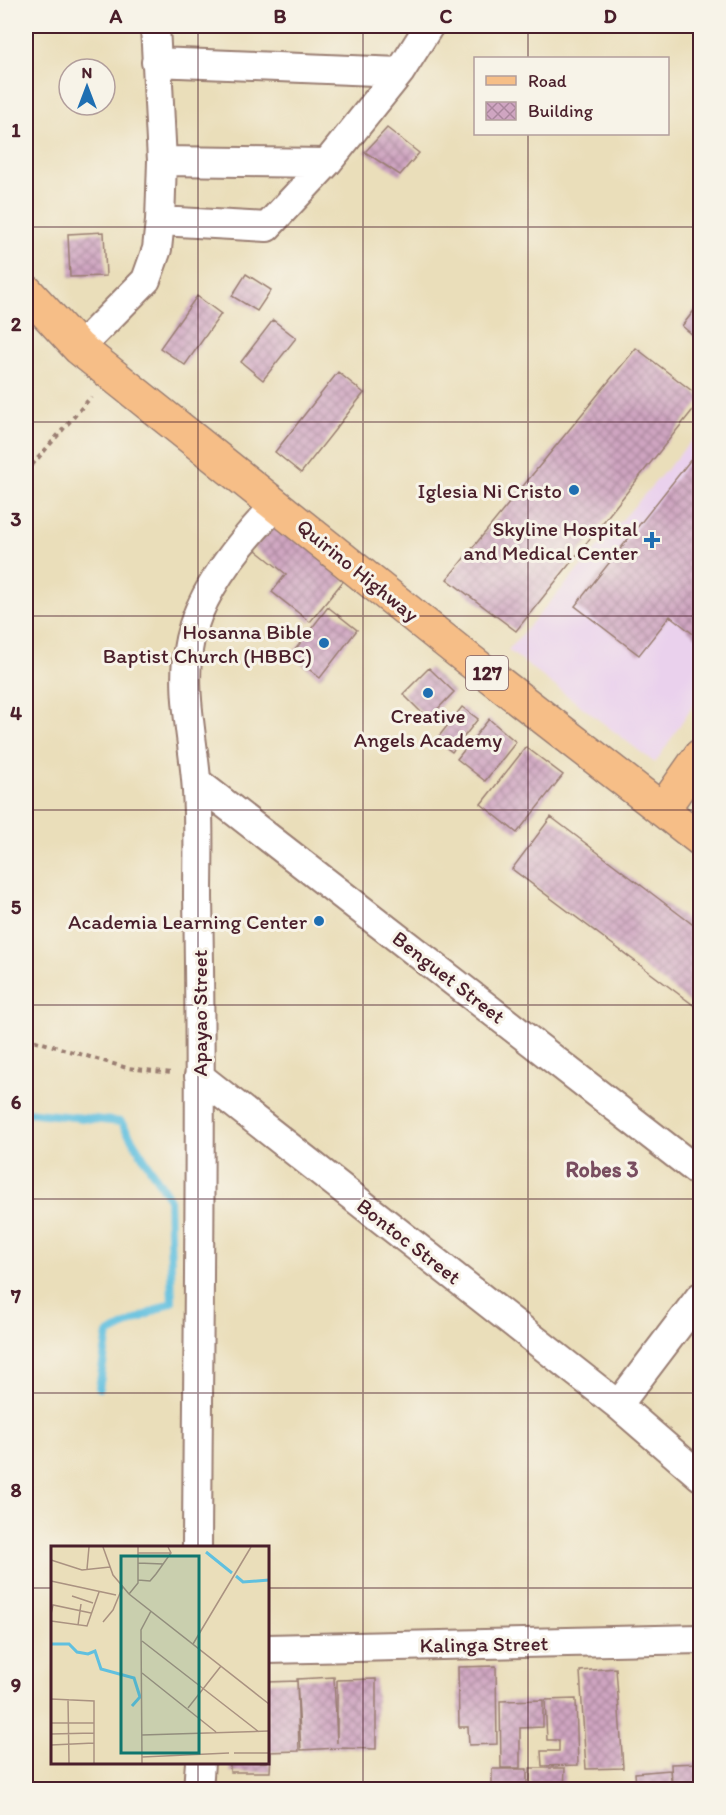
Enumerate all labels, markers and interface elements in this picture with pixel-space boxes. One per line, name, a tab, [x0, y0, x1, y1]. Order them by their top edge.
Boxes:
text: A	[109, 4, 123, 28]
text: B	[274, 4, 287, 28]
text: C	[440, 4, 453, 28]
text: D	[603, 4, 617, 28]
north arrow	[57, 57, 117, 117]
legend	[474, 57, 669, 135]
text: N	[82, 63, 92, 82]
text: Road	[528, 70, 567, 92]
text: Building	[528, 100, 594, 122]
text: 1	[11, 118, 21, 142]
text: 2	[11, 312, 22, 336]
place label: Iglesia Ni Cristo	[418, 478, 562, 503]
marker: Iglesia Ni Cristo	[567, 483, 581, 497]
text: 3	[11, 507, 22, 531]
street label: Quirino Highway	[292, 513, 424, 627]
place label: Skyline Hospital and Medical Center	[463, 516, 638, 565]
marker: Skyline Hospital and Medical Center	[643, 531, 661, 549]
place label: Hosanna Bible Baptist Church (HBBC)	[103, 619, 312, 668]
marker: Hosanna Bible Baptist Church (HBBC)	[317, 636, 331, 650]
road number: 127	[466, 656, 508, 690]
marker: Creative Angels Academy	[421, 686, 435, 700]
text: 4	[10, 701, 22, 725]
place label: Creative Angels Academy	[354, 703, 502, 752]
text: 5	[11, 895, 22, 919]
place label: Academia Learning Center	[68, 909, 308, 934]
marker: Academia Learning Center	[312, 914, 326, 928]
street label: Benguet Street	[388, 925, 510, 1029]
street label: Apayao Street	[187, 949, 212, 1076]
text: 6	[11, 1090, 22, 1114]
district label: Robes 3	[565, 1156, 639, 1183]
street label: Bontoc Street	[352, 1193, 466, 1289]
text: 7	[10, 1284, 21, 1308]
text: 8	[11, 1478, 22, 1502]
inset map	[51, 1546, 268, 1764]
street label: Kalinga Street	[419, 1630, 549, 1658]
text: 9	[11, 1673, 21, 1697]

